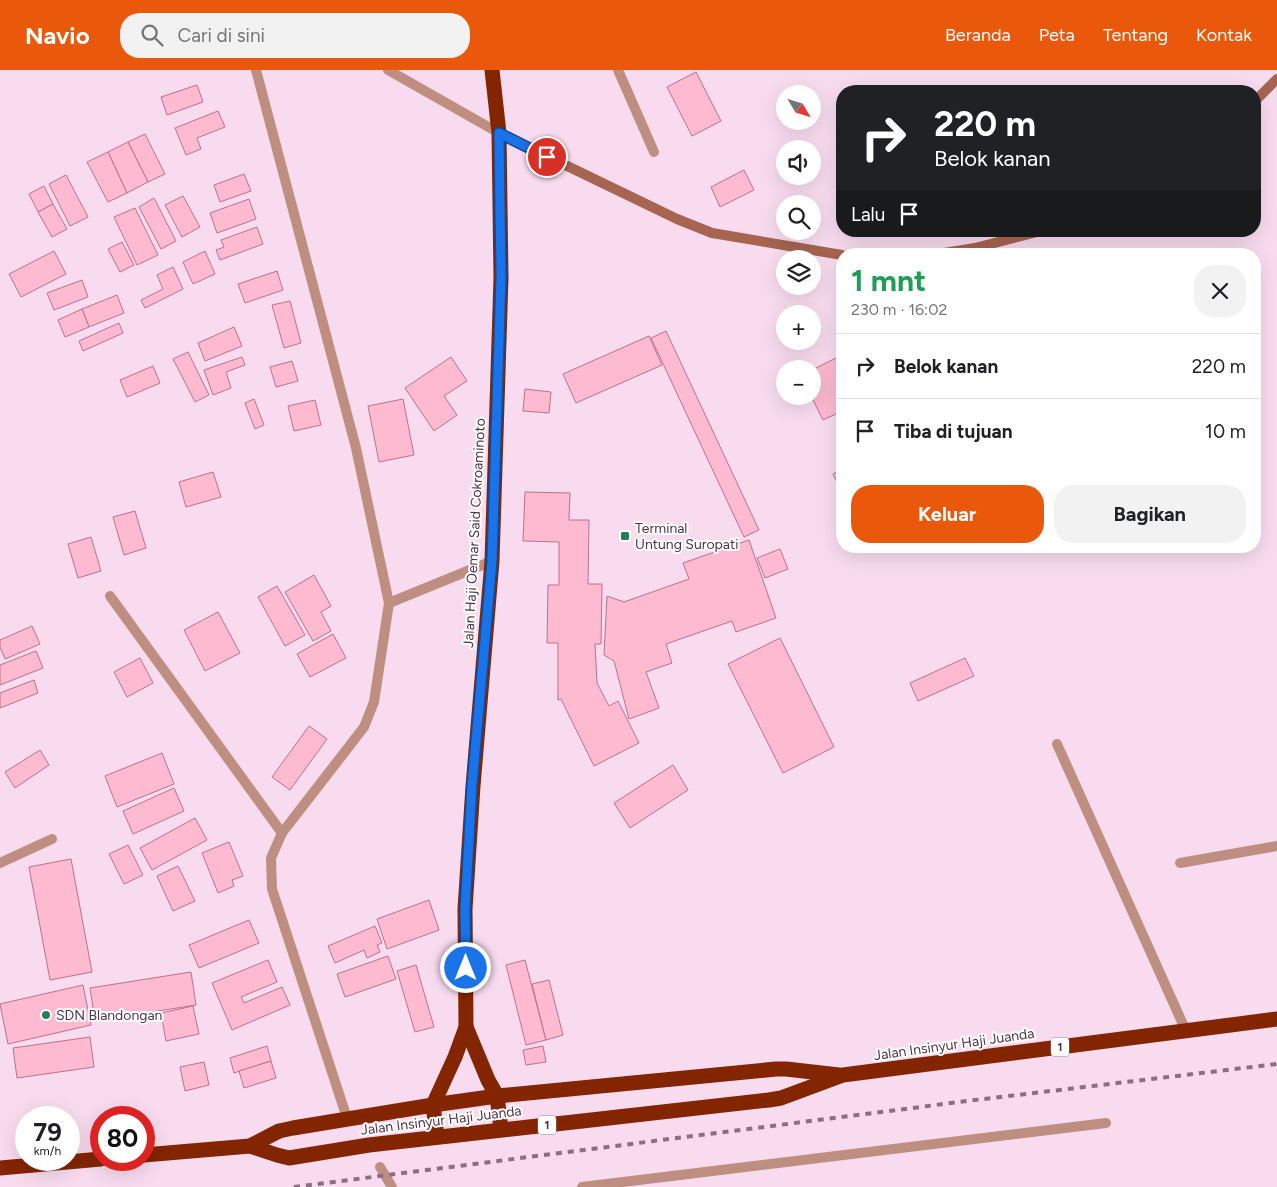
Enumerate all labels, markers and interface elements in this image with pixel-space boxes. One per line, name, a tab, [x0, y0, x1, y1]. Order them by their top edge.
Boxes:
search box	[120, 13, 470, 58]
text: Navio	[25, 21, 90, 50]
icon: search	[138, 21, 166, 49]
text: Cari di sini	[178, 24, 265, 47]
text: Beranda	[945, 24, 1011, 46]
text: Peta	[1039, 24, 1075, 46]
text: Tentang	[1103, 24, 1168, 46]
text: Kontak	[1196, 24, 1252, 46]
north arrow	[776, 85, 821, 130]
map controls	[776, 85, 821, 405]
text: 220 m	[934, 103, 1036, 145]
icon: right	[851, 105, 916, 170]
pin	[526, 136, 568, 178]
button: sound	[776, 140, 821, 185]
icon: arrive	[533, 143, 561, 171]
text: Belok kanan	[934, 145, 1051, 172]
button: search	[776, 195, 821, 240]
icon: arrive	[895, 200, 923, 228]
text: Lalu	[851, 203, 885, 226]
button: layers	[776, 250, 821, 295]
text: 1 mnt	[851, 262, 926, 299]
button: close	[1194, 265, 1246, 317]
text: 230 m · 16:02	[851, 300, 947, 319]
button: +	[776, 305, 821, 350]
icon: right	[851, 352, 879, 380]
text: Belok kanan	[894, 355, 998, 378]
text: 220 m	[1192, 355, 1246, 378]
button: −	[776, 360, 821, 405]
icon: arrive	[851, 417, 879, 445]
street label: Jalan Haji Oemar Said Cokroaminoto	[460, 418, 489, 648]
text: Tiba di tujuan	[894, 420, 1013, 443]
text: 10 m	[1205, 420, 1246, 443]
button: Keluar	[851, 485, 1044, 543]
button: Bagikan	[1054, 485, 1246, 543]
place label: Terminal Untung Suropati	[635, 520, 739, 553]
marker: Terminal Untung Suropati	[619, 530, 631, 542]
position arrow	[439, 941, 491, 993]
place label: SDN Blandongan	[56, 1007, 163, 1024]
marker: SDN Blandongan	[40, 1009, 52, 1021]
street label: Jalan Insinyur Haji Juanda	[873, 1025, 1035, 1064]
road number: 1	[1051, 1038, 1069, 1056]
street label: Jalan Insinyur Haji Juanda	[360, 1102, 522, 1139]
speed limit sign: 80	[90, 1106, 155, 1171]
road number: 1	[538, 1116, 556, 1134]
text: 79	[33, 1117, 62, 1147]
text: km/h	[34, 1144, 61, 1158]

